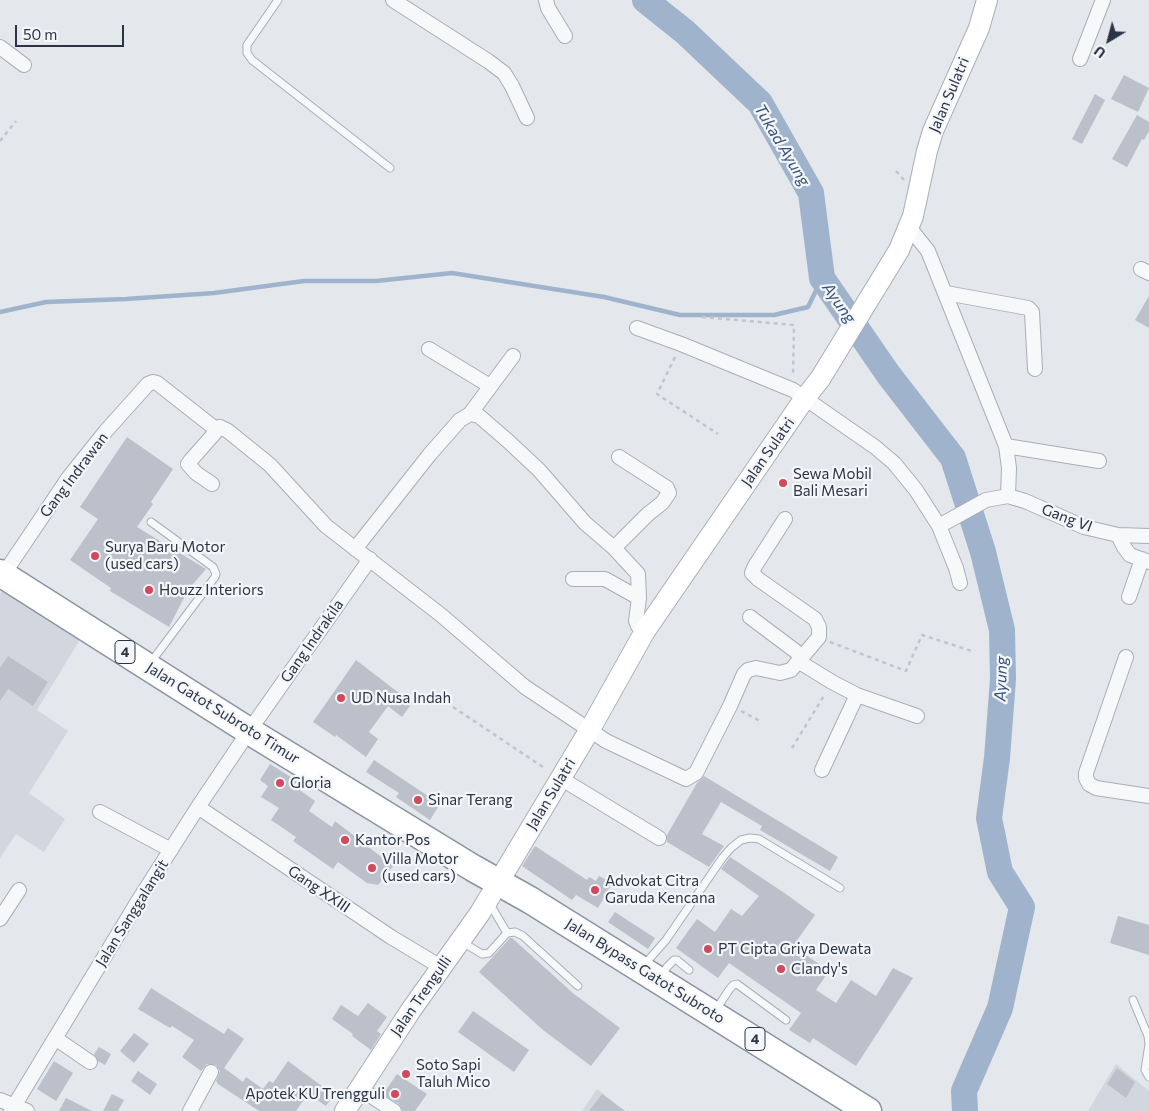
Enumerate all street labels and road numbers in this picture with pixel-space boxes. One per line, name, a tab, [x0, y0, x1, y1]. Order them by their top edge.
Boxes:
street label: Jalan Sulatri	[925, 55, 973, 135]
street label: Jalan Sulatri	[738, 414, 798, 490]
street label: Gang Indrawan	[36, 429, 112, 521]
street label: Gang VI	[1039, 500, 1095, 536]
street label: Gang Indrakila	[277, 596, 347, 686]
road number: 4	[115, 640, 135, 664]
street label: Jalan Gatot Subroto Timur	[143, 658, 303, 768]
street label: Jalan Sulatri	[523, 755, 579, 833]
street label: Jalan Sanggalangit	[92, 856, 172, 970]
street label: Gang XXIII	[284, 862, 354, 916]
street label: Jalan Bypass Gatot Subroto	[562, 915, 728, 1027]
street label: Jalan Trengulli	[387, 952, 455, 1040]
road number: 4	[745, 1028, 765, 1050]

